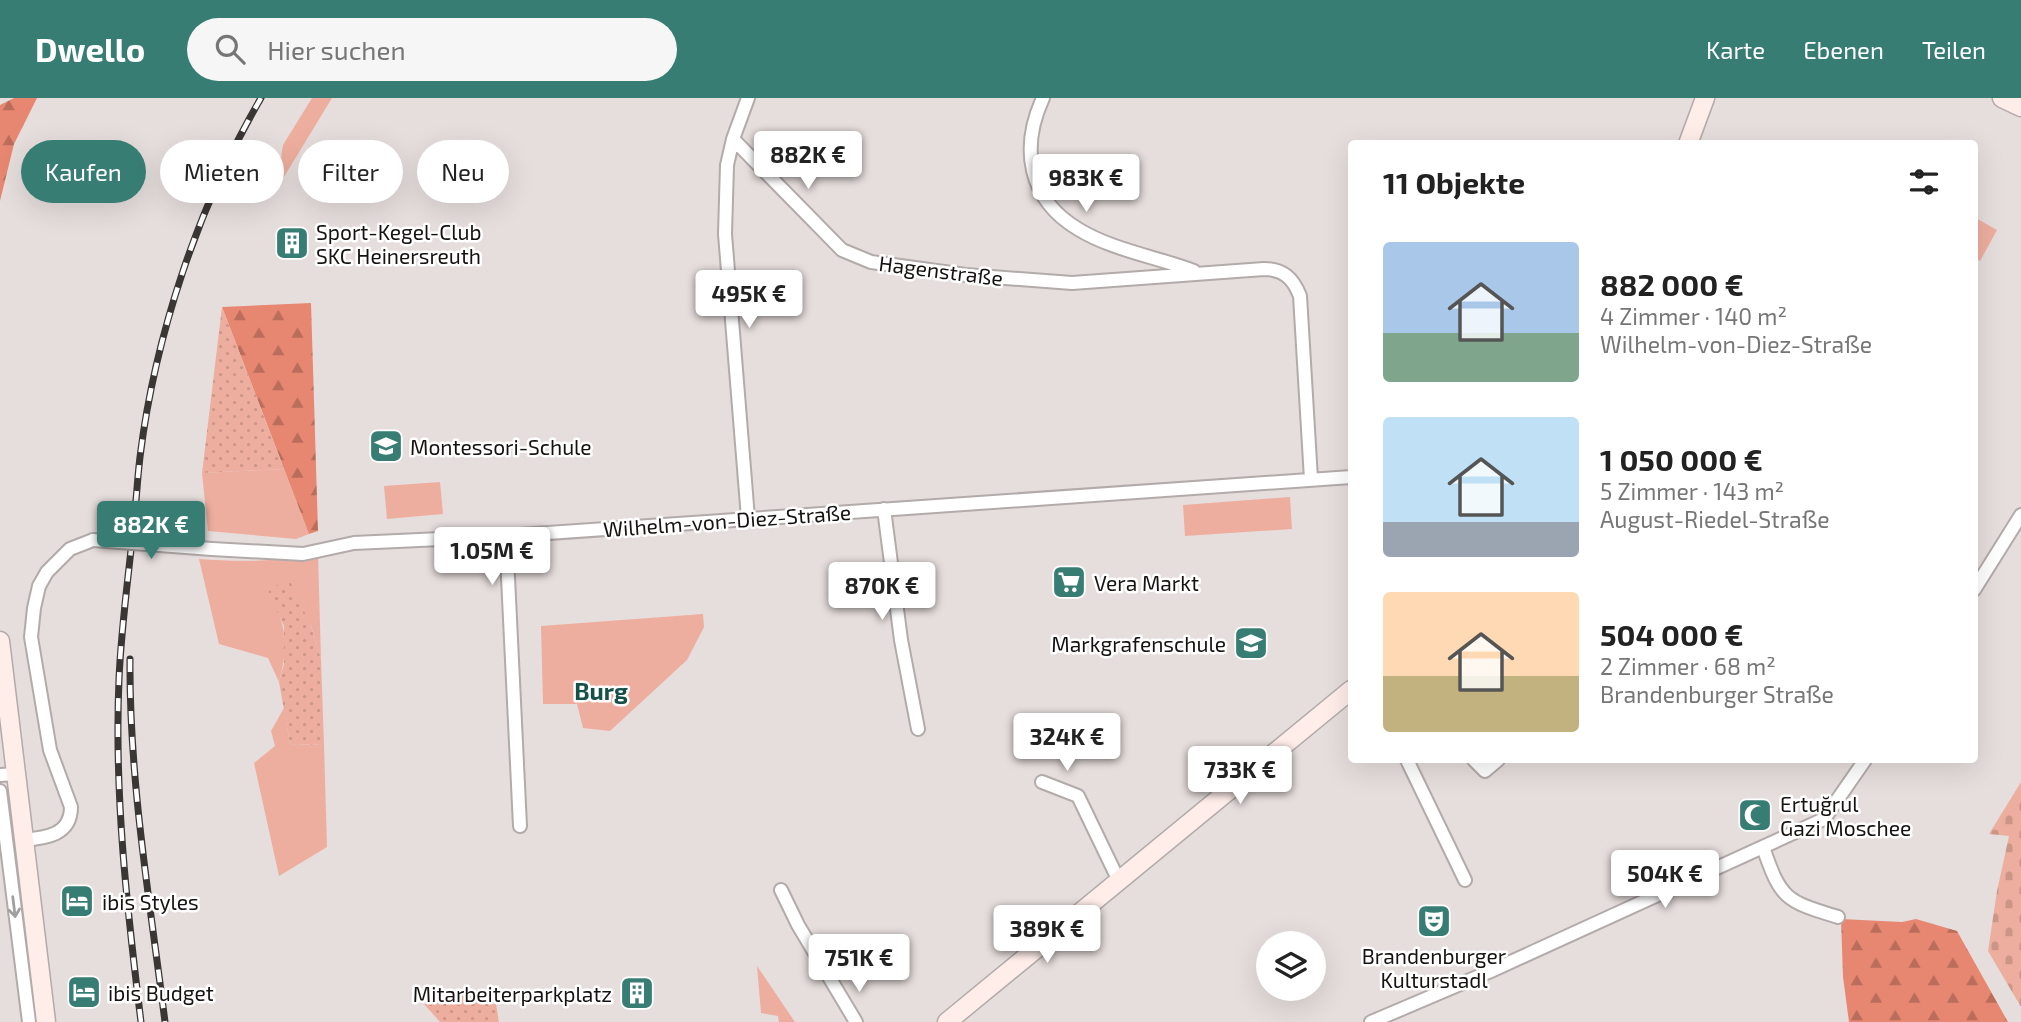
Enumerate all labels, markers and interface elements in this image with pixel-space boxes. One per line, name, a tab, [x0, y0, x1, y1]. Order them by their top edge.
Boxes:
search box	[187, 18, 677, 81]
text: Dwello	[35, 29, 145, 69]
icon: search	[211, 30, 249, 68]
text: Hier suchen	[267, 34, 406, 65]
text: Karte	[1706, 35, 1765, 64]
text: Ebenen	[1803, 35, 1884, 64]
text: Teilen	[1922, 35, 1986, 64]
pin: 882K €	[751, 132, 865, 191]
chip: Kaufen	[21, 140, 146, 203]
chip: Mieten	[160, 140, 284, 203]
chip: Filter	[298, 140, 403, 203]
chip: Neu	[417, 140, 509, 203]
text: 882K €	[770, 140, 846, 168]
pin: 983K €	[1029, 155, 1143, 214]
text: 983K €	[1048, 163, 1124, 191]
icon: filters	[1905, 163, 1943, 201]
text: 11 Objekte	[1383, 164, 1525, 200]
place label: Sport-Kegel-Club SKC Heinersreuth	[316, 219, 481, 268]
building icon: Sport-Kegel-Club SKC Heinersreuth	[273, 224, 311, 262]
street label: Hagenstraße	[878, 250, 1004, 290]
text: 882 000 €	[1600, 266, 1744, 302]
icon: home	[1439, 270, 1523, 354]
pin: 495K €	[692, 271, 806, 330]
text: 495K €	[711, 279, 787, 307]
text: 4 Zimmer · 140 m²	[1600, 302, 1787, 330]
text: Wilhelm-von-Diez-Straße	[1600, 330, 1872, 358]
school or university icon: Montessori-Schule	[367, 427, 405, 465]
place label: Montessori-Schule	[410, 434, 592, 459]
text: 1 050 000 €	[1600, 441, 1763, 477]
icon: home	[1439, 445, 1523, 529]
text: 5 Zimmer · 143 m²	[1600, 477, 1784, 505]
street label: Wilhelm-von-Diez-Straße	[602, 499, 852, 541]
pin: 882K €	[94, 502, 208, 561]
text: August-Riedel-Straße	[1600, 505, 1830, 533]
text: 882K €	[113, 510, 189, 538]
pin: 1.05M €	[427, 528, 557, 587]
text: 1.05M €	[450, 536, 534, 564]
pin: 870K €	[825, 562, 939, 622]
supermarket icon: Vera Markt	[1050, 563, 1088, 601]
place label: Vera Markt	[1094, 570, 1199, 595]
text: 870K €	[844, 571, 920, 599]
text: 504 000 €	[1600, 616, 1744, 652]
icon: home	[1439, 620, 1523, 704]
school or university icon: Markgrafenschule	[1232, 624, 1270, 662]
place label: Markgrafenschule	[1051, 631, 1226, 656]
text: 2 Zimmer · 68 m²	[1600, 652, 1776, 680]
district label: Burg	[574, 676, 628, 705]
text: Brandenburger Straße	[1600, 680, 1834, 708]
pin: 324K €	[1010, 714, 1124, 773]
text: 324K €	[1029, 722, 1105, 750]
pin: 733K €	[1183, 746, 1297, 806]
text: 733K €	[1204, 755, 1276, 783]
place label: Ertuğrul Gazi Moschee	[1780, 791, 1911, 840]
mosque icon: Ertuğrul Gazi Moschee	[1736, 796, 1774, 834]
pin: 504K €	[1608, 850, 1722, 910]
text: 504K €	[1627, 859, 1703, 887]
hotel icon: ibis Styles	[58, 882, 96, 920]
place label: ibis Styles	[102, 889, 199, 914]
one-way arrow	[8, 895, 21, 918]
theatre icon: Brandenburger Kulturstadl	[1415, 902, 1453, 940]
pin: 389K €	[990, 906, 1104, 965]
text: 389K €	[1009, 914, 1085, 942]
map controls	[1256, 931, 1326, 1001]
button: layers	[1256, 931, 1326, 1001]
pin: 751K €	[802, 934, 916, 994]
text: 751K €	[825, 943, 893, 971]
place label: Brandenburger Kulturstadl	[1362, 943, 1507, 992]
hotel icon: ibis Budget	[65, 973, 103, 1011]
building icon: Mitarbeiterparkplatz	[618, 974, 656, 1012]
place label: ibis Budget	[108, 980, 214, 1005]
place label: Mitarbeiterparkplatz	[413, 981, 612, 1006]

